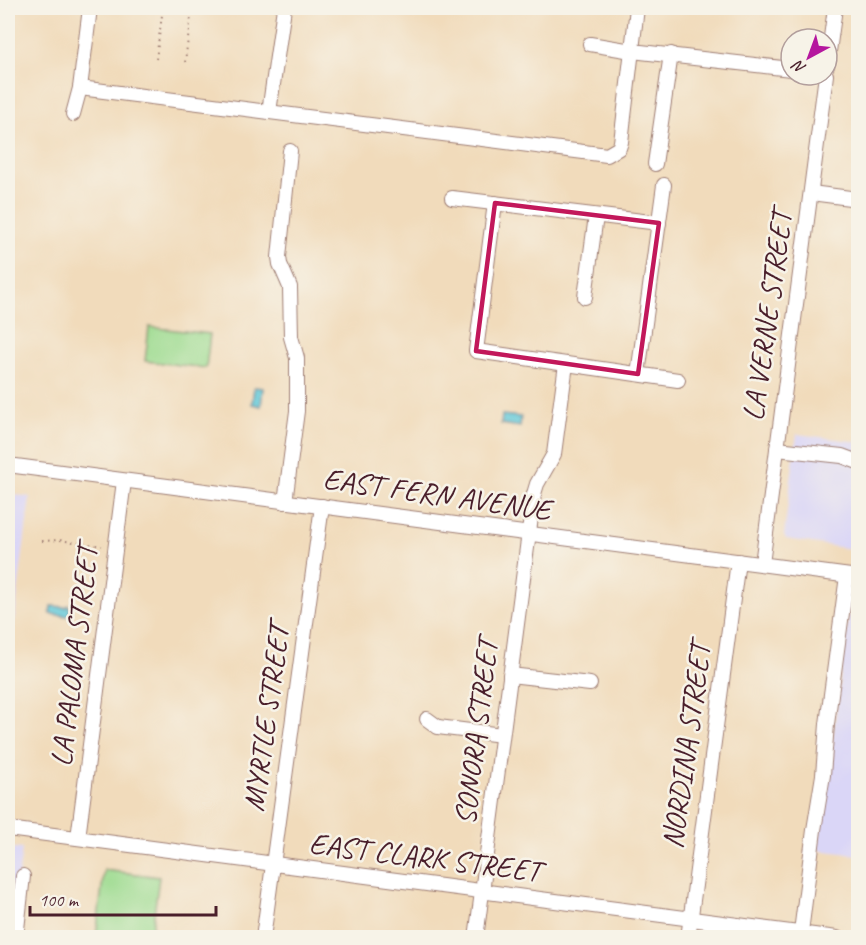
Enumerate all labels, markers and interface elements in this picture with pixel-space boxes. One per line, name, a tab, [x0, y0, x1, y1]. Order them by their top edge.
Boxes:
north arrow	[779, 27, 839, 87]
text: N	[787, 55, 810, 78]
street label: LA VERNE STREET	[734, 202, 801, 423]
street label: EAST FERN AVENUE	[321, 459, 557, 529]
street label: LA PALOMA STREET	[42, 537, 107, 768]
street label: MYRTLE STREET	[234, 615, 299, 814]
street label: SONORA STREET	[446, 631, 507, 827]
street label: NORDINA STREET	[653, 634, 720, 851]
street label: EAST CLARK STREET	[307, 824, 549, 891]
scale bar	[30, 879, 216, 917]
text: 100 m	[39, 889, 80, 911]

